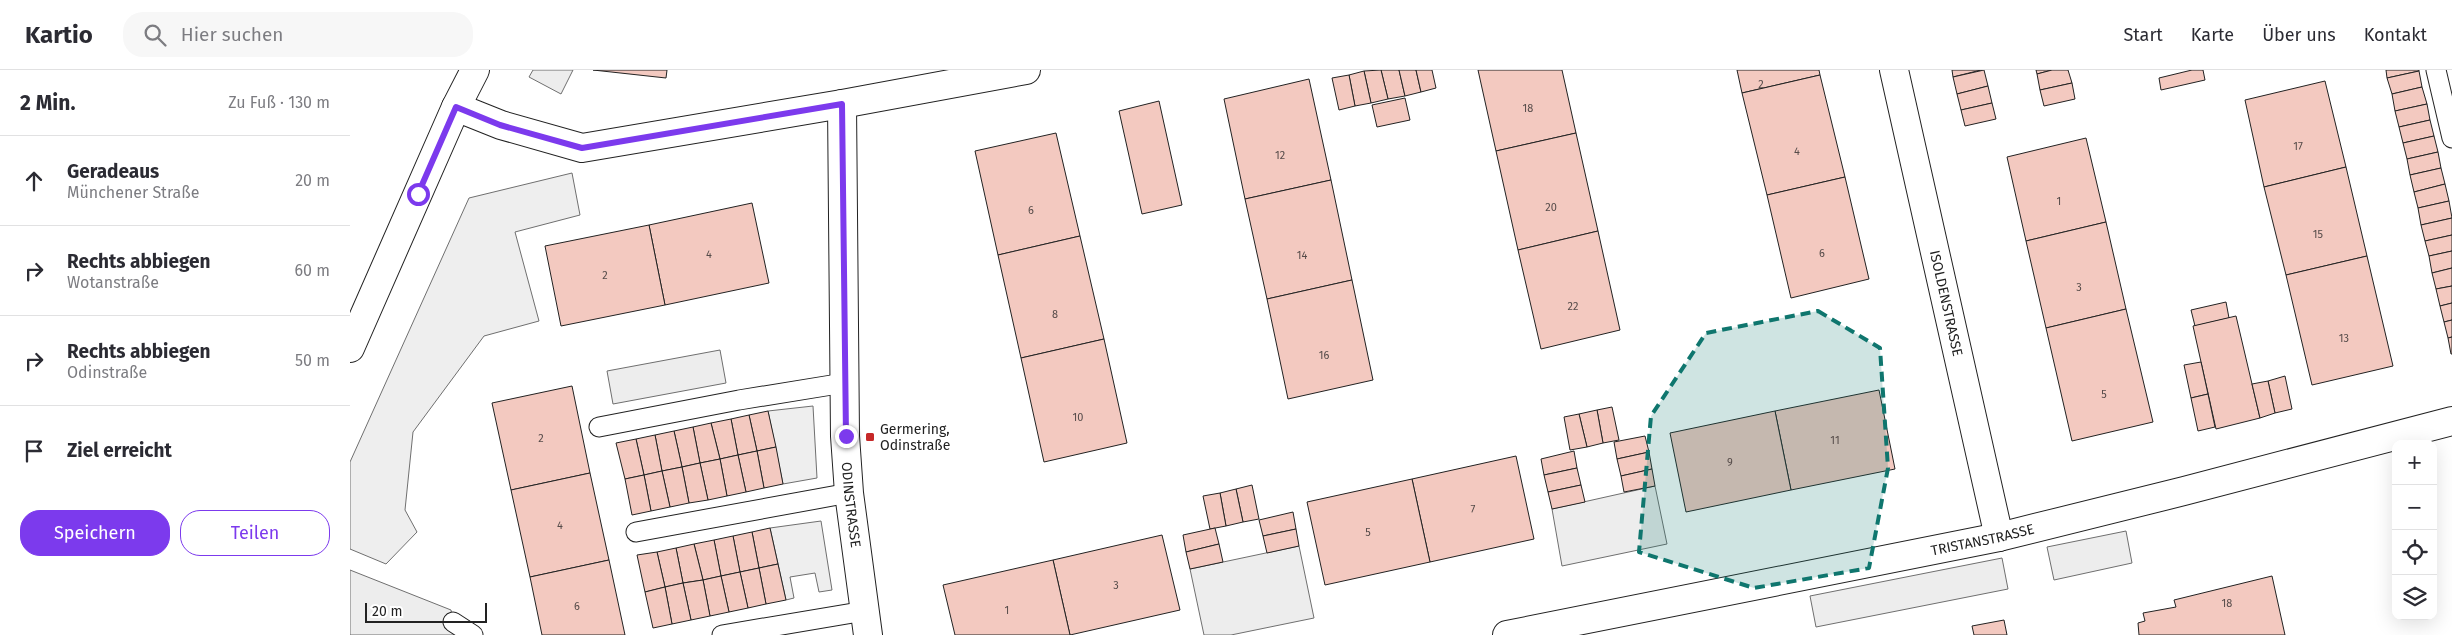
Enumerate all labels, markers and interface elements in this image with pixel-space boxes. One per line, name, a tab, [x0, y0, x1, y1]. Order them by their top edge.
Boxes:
search box	[123, 12, 473, 57]
text: Kartio	[25, 21, 93, 49]
icon: search	[141, 21, 169, 49]
text: Hier suchen	[181, 23, 283, 46]
text: Start	[2123, 24, 2163, 46]
text: Karte	[2191, 24, 2234, 46]
text: Über uns	[2262, 24, 2336, 46]
text: Kontakt	[2364, 24, 2427, 46]
house number: 2	[1758, 78, 1764, 91]
text: 2 Min.	[20, 90, 75, 116]
text: Zu Fuß · 130 m	[228, 93, 330, 112]
house number: 18	[1523, 102, 1533, 115]
house number: 17	[2293, 140, 2303, 153]
house number: 4	[1794, 145, 1800, 158]
house number: 12	[1275, 149, 1285, 162]
text: Geradeaus	[67, 160, 159, 183]
icon: ahead	[20, 167, 48, 195]
text: 20 m	[295, 171, 330, 190]
text: Münchener Straße	[67, 183, 199, 202]
route start	[407, 183, 430, 206]
house number: 1	[2057, 195, 2061, 208]
house number: 20	[1545, 201, 1557, 214]
house number: 6	[1028, 204, 1034, 217]
house number: 15	[2313, 228, 2324, 241]
house number: 6	[1819, 247, 1825, 260]
house number: 4	[706, 248, 712, 261]
house number: 14	[1297, 249, 1307, 262]
street label: ISOLDENSTRASSE	[1926, 249, 1966, 358]
text: Rechts abbiegen	[67, 250, 210, 273]
icon: right	[20, 257, 48, 285]
text: 60 m	[295, 261, 330, 280]
house number: 2	[602, 269, 608, 282]
text: Wotanstraße	[67, 273, 159, 292]
house number: 3	[2076, 281, 2082, 294]
house number: 22	[1568, 300, 1578, 313]
house number: 8	[1052, 308, 1058, 321]
house number: 13	[2339, 332, 2349, 345]
text: Rechts abbiegen	[67, 340, 210, 363]
icon: right	[20, 347, 48, 375]
house number: 16	[1319, 349, 1329, 362]
text: 50 m	[295, 351, 330, 370]
text: Odinstraße	[67, 363, 147, 382]
house number: 5	[2101, 388, 2107, 401]
house number: 10	[1073, 411, 1083, 424]
place label: Germering, Odinstraße	[880, 421, 950, 454]
route end	[835, 425, 858, 448]
marker: Germering, Odinstraße	[864, 431, 876, 443]
house number: 2	[538, 432, 544, 445]
house number: 11	[1830, 434, 1840, 447]
icon: arrive	[20, 437, 48, 465]
text: Ziel erreicht	[67, 439, 172, 462]
map controls	[2392, 440, 2437, 620]
button: +	[2392, 440, 2437, 485]
house number: 9	[1727, 456, 1733, 469]
street label: ODINSTRASSE	[838, 461, 864, 549]
button: −	[2392, 485, 2437, 530]
house number: 7	[1471, 503, 1476, 516]
button: Speichern	[20, 510, 170, 556]
button: Teilen	[180, 510, 330, 556]
house number: 4	[557, 519, 563, 532]
street label: TRISTANSTRASSE	[1930, 521, 2036, 559]
house number: 5	[1365, 526, 1371, 539]
button: locate	[2392, 530, 2437, 575]
button: layers	[2392, 575, 2437, 620]
house number: 3	[1113, 579, 1119, 592]
house number: 18	[2222, 597, 2232, 610]
scale bar	[365, 600, 488, 623]
house number: 6	[574, 600, 580, 613]
text: 20 m	[372, 603, 402, 620]
house number: 1	[1005, 604, 1009, 617]

